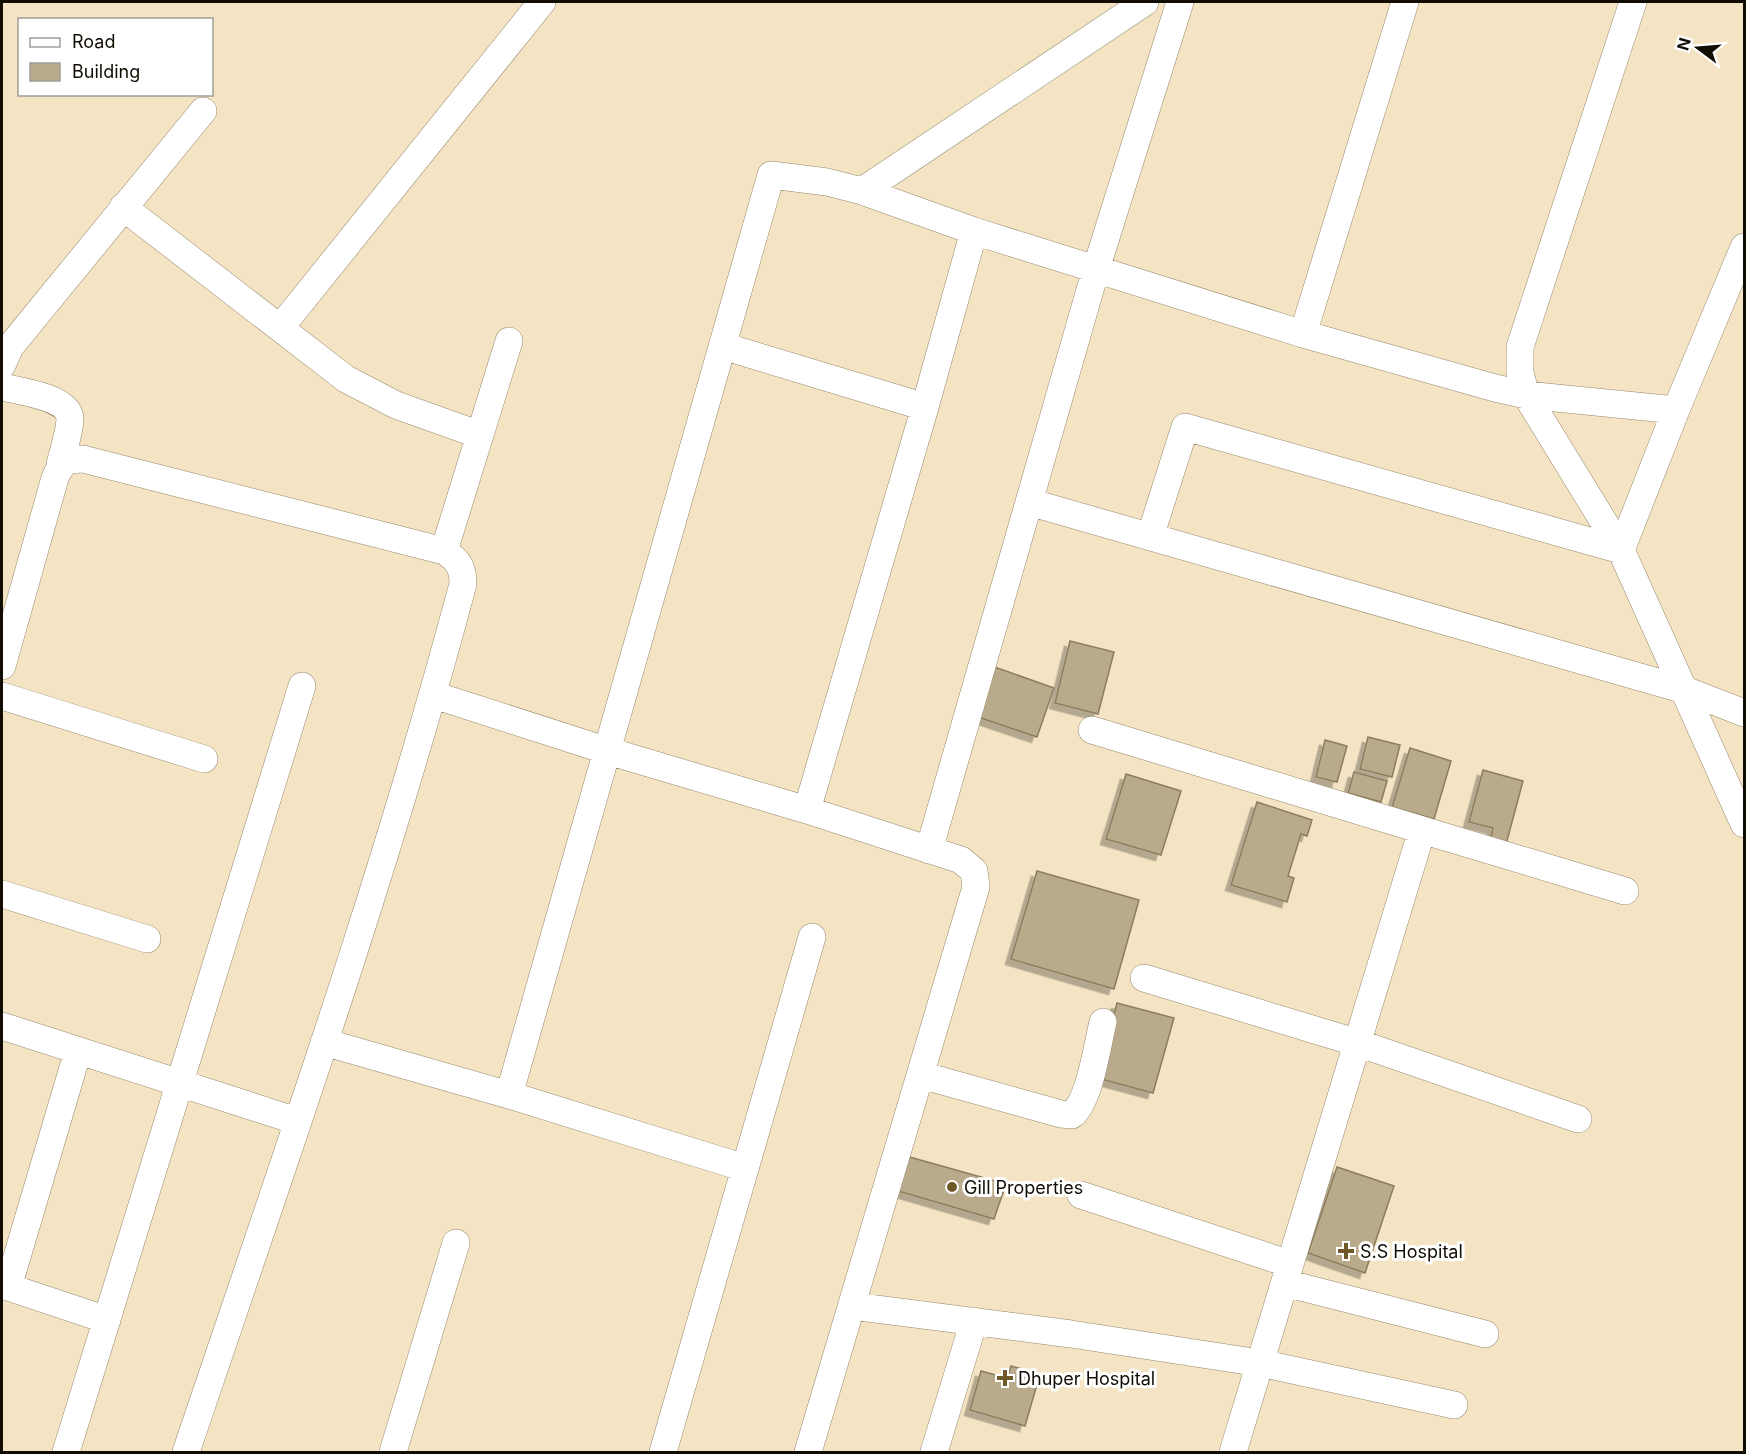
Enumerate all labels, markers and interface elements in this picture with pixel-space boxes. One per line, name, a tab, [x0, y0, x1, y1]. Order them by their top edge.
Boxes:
legend	[18, 18, 213, 96]
north arrow	[1668, 18, 1728, 78]
text: Road	[72, 31, 115, 52]
text: N	[1672, 35, 1695, 52]
text: Building	[72, 61, 140, 82]
place label: Gill Properties	[964, 1177, 1083, 1198]
marker: Gill Properties	[945, 1180, 959, 1194]
place label: S.S Hospital	[1360, 1241, 1463, 1262]
marker: S.S Hospital	[1337, 1242, 1355, 1260]
place label: Dhuper Hospital	[1018, 1368, 1155, 1389]
marker: Dhuper Hospital	[996, 1369, 1014, 1387]

